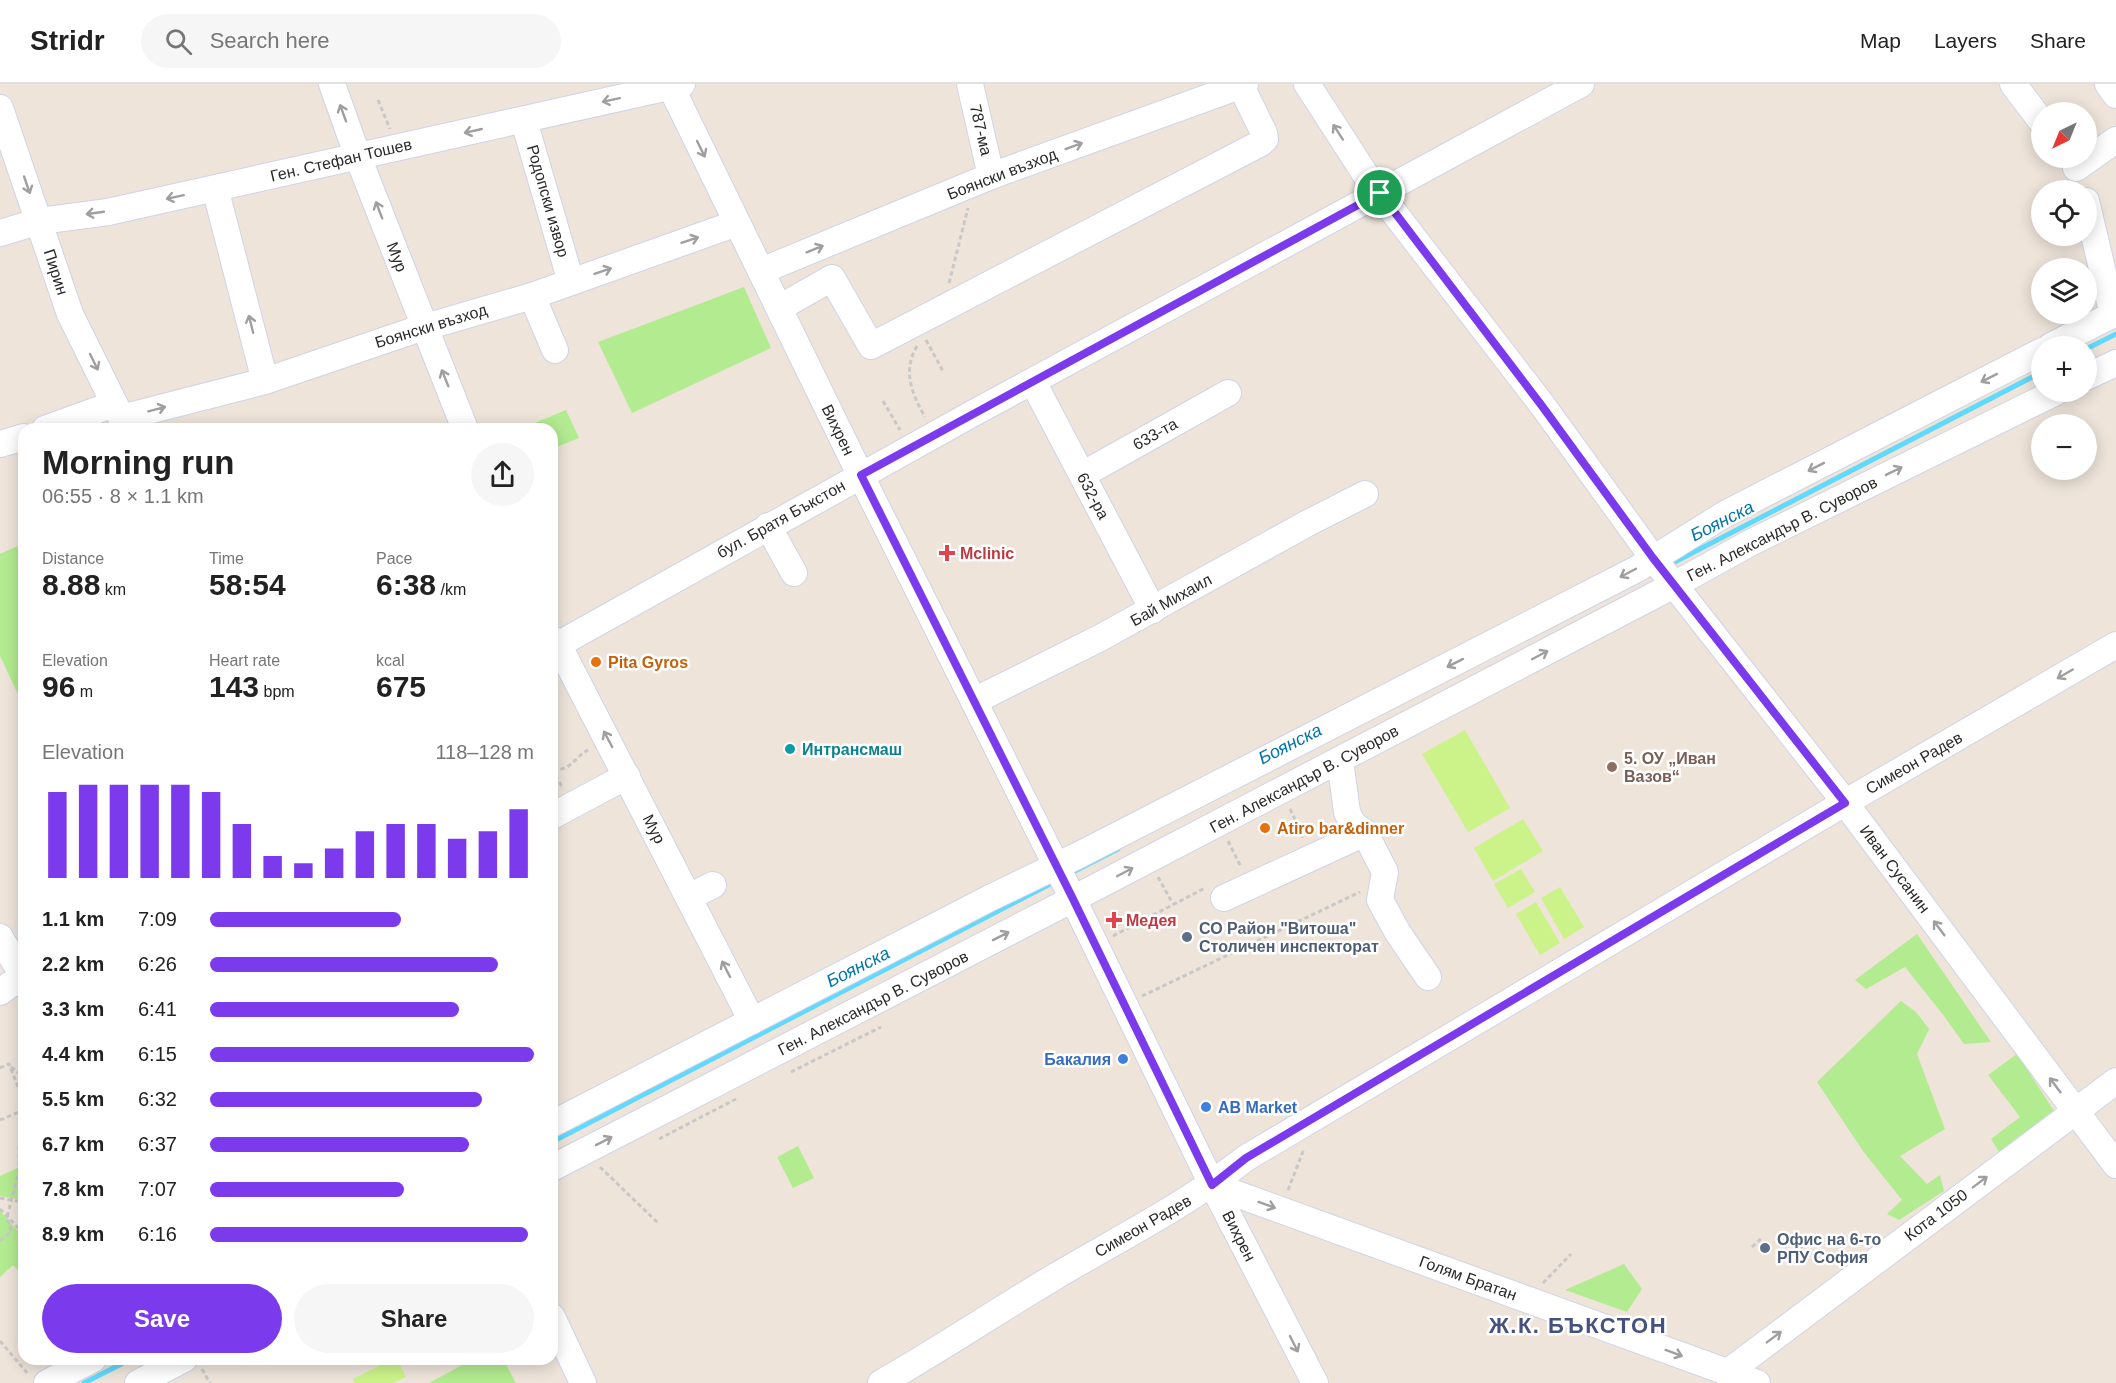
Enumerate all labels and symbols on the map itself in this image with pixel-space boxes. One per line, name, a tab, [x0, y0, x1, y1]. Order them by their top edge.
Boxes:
one-way arrow	[602, 95, 621, 106]
north arrow	[2031, 102, 2097, 168]
street label: 787-ма	[967, 103, 995, 157]
one-way arrow	[336, 104, 347, 123]
one-way arrow	[1332, 124, 1344, 141]
one-way arrow	[464, 125, 483, 137]
street label: Ген. Стефан Тошев	[269, 135, 413, 185]
one-way arrow	[696, 139, 708, 157]
one-way arrow	[1064, 139, 1083, 150]
street label: Родопски извор	[524, 143, 572, 259]
street label: Боянски възход	[945, 145, 1060, 203]
pin	[1354, 167, 1405, 218]
one-way arrow	[23, 175, 34, 194]
one-way arrow	[165, 192, 184, 204]
one-way arrow	[373, 201, 384, 220]
one-way arrow	[86, 208, 106, 219]
one-way arrow	[680, 234, 699, 245]
street label: Мур	[384, 240, 410, 274]
one-way arrow	[805, 243, 824, 254]
street label: Пирин	[41, 247, 71, 297]
one-way arrow	[593, 264, 612, 275]
street label: Боянски възход	[373, 301, 490, 351]
one-way arrow	[244, 315, 256, 334]
one-way arrow	[88, 352, 100, 370]
one-way arrow	[439, 370, 450, 388]
one-way arrow	[1981, 373, 1999, 384]
street label: Вихрен	[818, 402, 858, 458]
one-way arrow	[147, 403, 166, 415]
street label: 633-та	[1130, 415, 1180, 453]
one-way arrow	[1808, 461, 1825, 473]
one-way arrow	[1885, 465, 1902, 477]
street label: 632-ра	[1074, 470, 1112, 522]
street label: Ген. Александър В. Суворов	[1684, 474, 1880, 584]
street label: бул. Братя Бъкстон	[714, 477, 848, 561]
water label: Боянска	[1687, 497, 1757, 545]
marker: Mclinic	[938, 544, 956, 562]
place label: Mclinic	[960, 545, 1014, 562]
one-way arrow	[1620, 568, 1638, 580]
street label: Бай Михаил	[1128, 571, 1214, 629]
one-way arrow	[1530, 649, 1548, 661]
place label: Pita Gyros	[608, 654, 688, 671]
marker: Pita Gyros	[589, 655, 603, 669]
one-way arrow	[1447, 657, 1464, 669]
one-way arrow	[2057, 669, 2074, 681]
water label: Боянска	[1255, 720, 1325, 768]
street label: Ген. Александър В. Суворов	[1207, 722, 1401, 836]
street label: Симеон Радев	[1863, 729, 1965, 797]
one-way arrow	[602, 731, 614, 748]
place label: Интрансмаш	[802, 741, 902, 758]
marker: Интрансмаш	[783, 742, 797, 756]
place label: 5. ОУ „Иван Вазов“	[1624, 750, 1716, 785]
marker: 5. ОУ „Иван Вазов“	[1605, 760, 1619, 774]
street label: Мур	[640, 812, 668, 846]
place label: Atiro bar&dinner	[1277, 820, 1404, 837]
marker: Atiro bar&dinner	[1258, 821, 1272, 835]
street label: Иван Сусанин	[1857, 822, 1933, 916]
one-way arrow	[1116, 866, 1133, 878]
place label: Медея	[1126, 912, 1177, 929]
marker: Медея	[1107, 913, 1121, 927]
place label: СО Район "Витоша" Столичен инспекторат	[1199, 920, 1379, 955]
one-way arrow	[1933, 921, 1945, 937]
one-way arrow	[992, 930, 1010, 942]
marker: СО Район "Витоша" Столичен инспекторат	[1180, 930, 1194, 944]
water label: Боянска	[823, 943, 893, 991]
street label: Ген. Александър В. Суворов	[775, 948, 971, 1058]
one-way arrow	[719, 960, 731, 978]
place label: Бакалия	[1044, 1051, 1111, 1068]
marker: Бакалия	[1116, 1052, 1130, 1066]
one-way arrow	[2049, 1077, 2062, 1093]
place label: AB Market	[1218, 1099, 1298, 1116]
marker: AB Market	[1199, 1100, 1213, 1114]
one-way arrow	[595, 1135, 613, 1147]
one-way arrow	[1972, 1175, 1988, 1188]
street label: Кота 1050	[1901, 1186, 1971, 1244]
street label: Симеон Радев	[1092, 1192, 1194, 1260]
one-way arrow	[1257, 1200, 1276, 1211]
street label: Вихрен	[1219, 1208, 1259, 1264]
place label: Офис на 6-то РПУ София	[1777, 1231, 1881, 1266]
marker: Офис на 6-то РПУ София	[1758, 1241, 1772, 1255]
street label: Голям Братан	[1417, 1252, 1519, 1304]
district label: Ж.К. БЪКСТОН	[1488, 1313, 1667, 1338]
one-way arrow	[1766, 1331, 1782, 1343]
one-way arrow	[1289, 1334, 1301, 1352]
one-way arrow	[1665, 1348, 1683, 1359]

